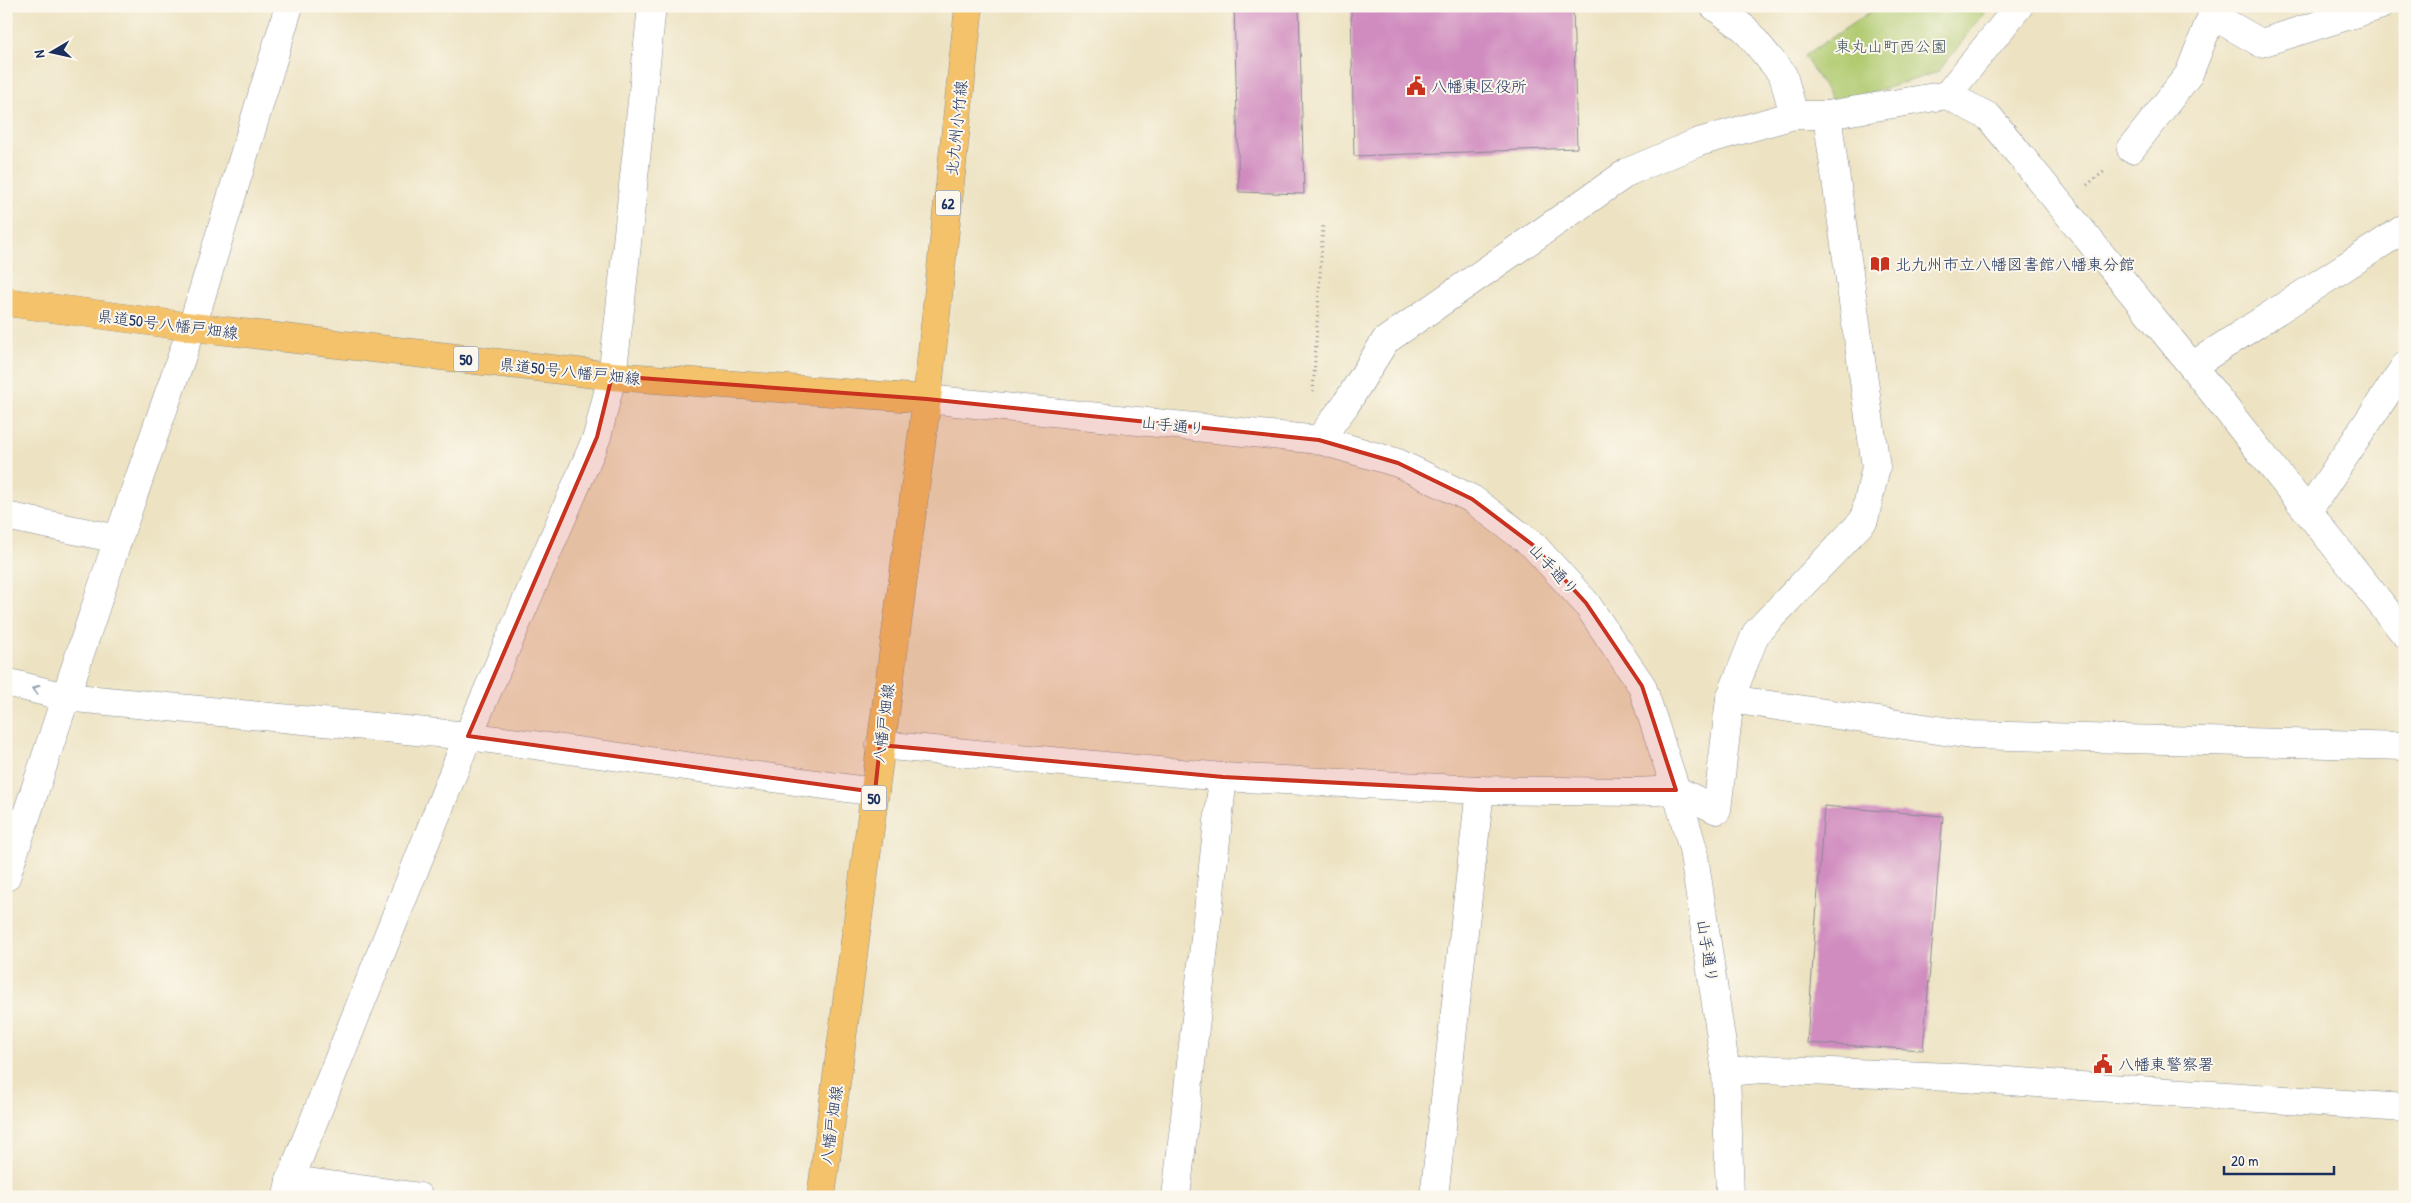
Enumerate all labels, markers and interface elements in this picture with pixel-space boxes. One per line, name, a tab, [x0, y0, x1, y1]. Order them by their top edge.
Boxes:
north arrow	[28, 28, 78, 78]
park label: 東丸山町西公園	[1835, 35, 1947, 57]
text: N	[29, 48, 49, 59]
public building icon: 八幡東区役所	[1405, 75, 1427, 97]
place label: 八幡東区役所	[1431, 75, 1527, 97]
street label: 北九州小竹線	[940, 79, 972, 177]
road number: 62	[936, 190, 960, 216]
library icon: 北九州市立八幡図書館八幡東分館	[1869, 253, 1891, 275]
place label: 北九州市立八幡図書館八幡東分館	[1895, 253, 2135, 275]
street label: 県道50号八幡戸畑線	[96, 304, 240, 344]
road number: 50	[454, 346, 478, 372]
street label: 県道50号八幡戸畑線	[498, 353, 642, 389]
street label: 山手通り	[1140, 411, 1206, 439]
street label: 山手通り	[1524, 538, 1584, 600]
street label: 八幡戸畑線	[867, 682, 899, 764]
one-way arrow	[31, 684, 40, 695]
road number: 50	[862, 786, 886, 810]
street label: 山手通り	[1692, 918, 1724, 984]
public building icon: 八幡東警察署	[2092, 1053, 2114, 1075]
place label: 八幡東警察署	[2118, 1053, 2214, 1075]
street label: 八幡戸畑線	[815, 1084, 847, 1166]
scale bar	[2224, 1143, 2334, 1175]
text: 20 m	[2231, 1150, 2258, 1171]

